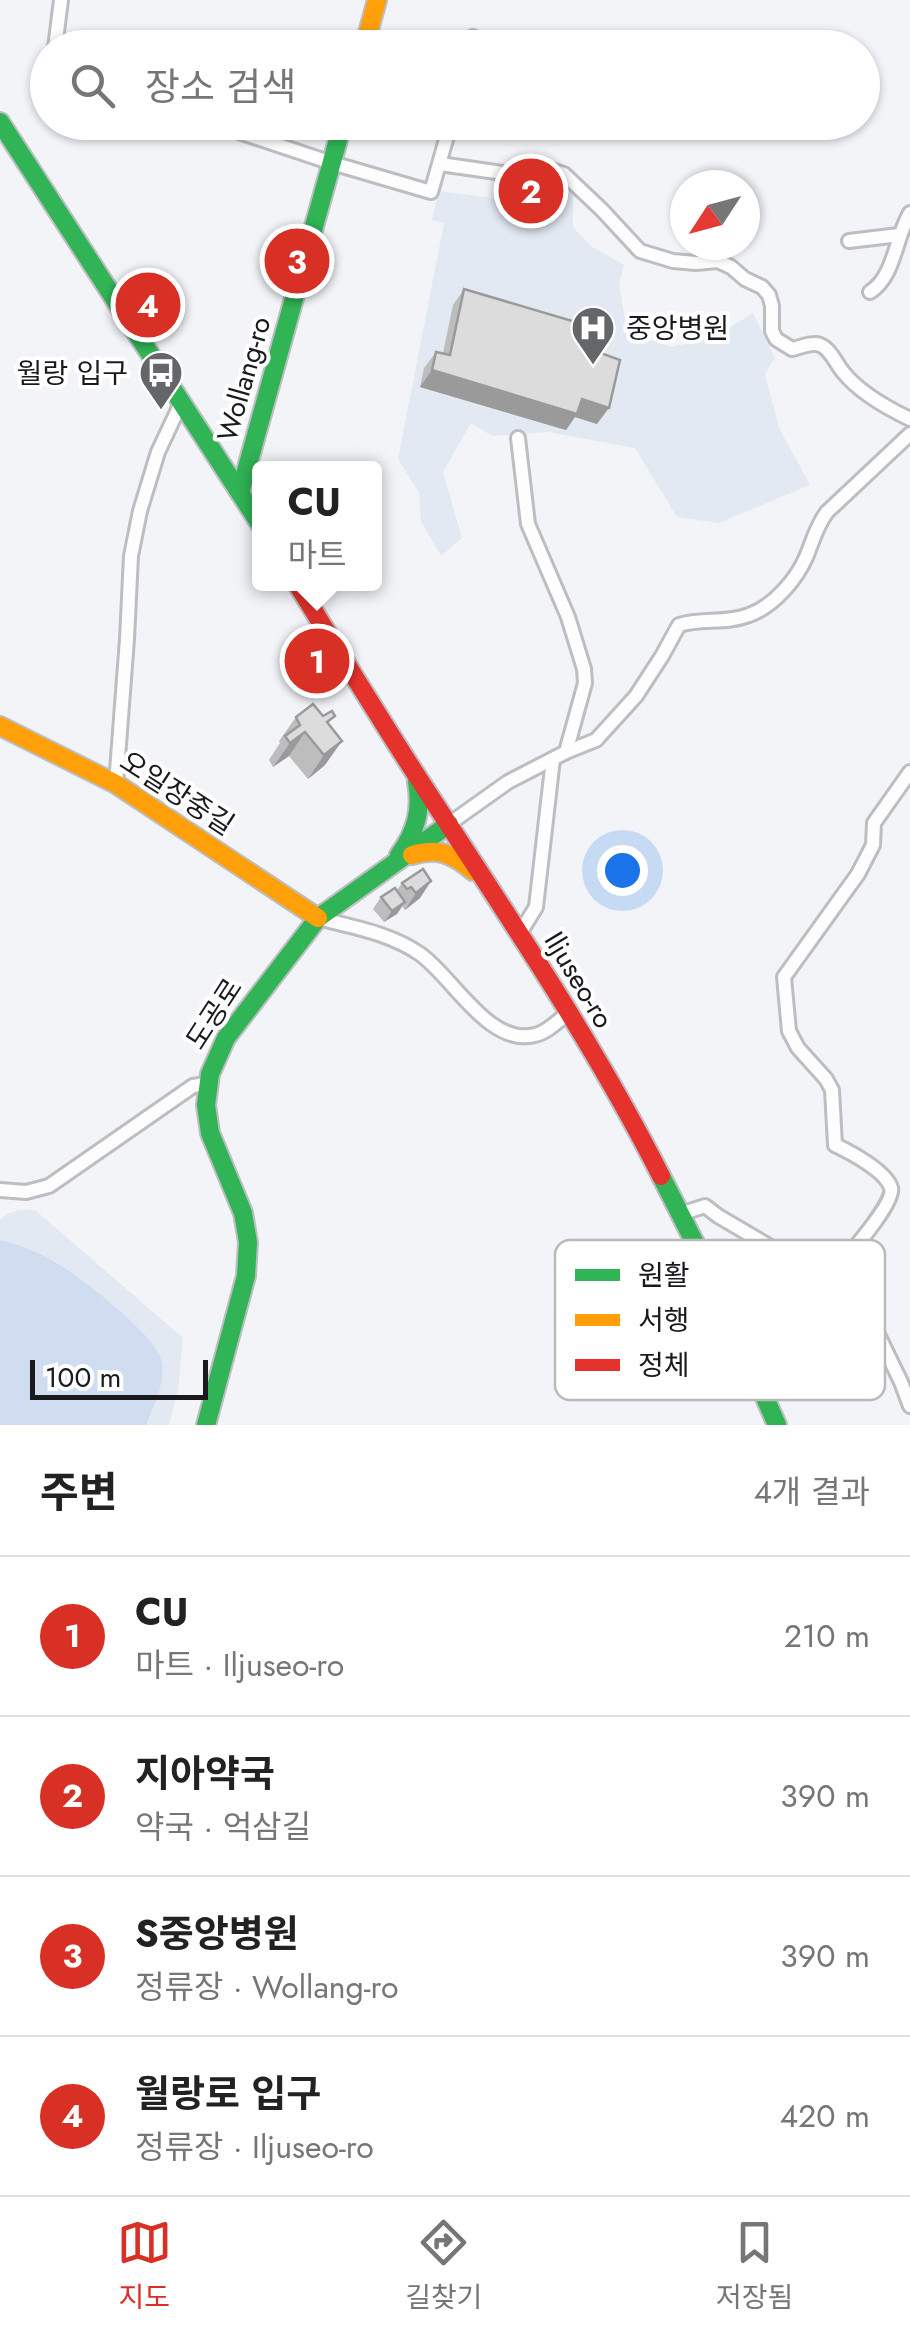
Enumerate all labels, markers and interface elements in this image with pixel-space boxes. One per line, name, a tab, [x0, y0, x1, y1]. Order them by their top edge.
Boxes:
search box	[30, 30, 880, 140]
icon: search	[65, 58, 120, 113]
text: 장소 검색	[145, 59, 296, 114]
pin: 2	[498, 154, 564, 228]
north arrow	[670, 170, 760, 260]
pin: 3	[264, 224, 330, 298]
pin: 4	[116, 268, 180, 342]
hospital icon: 중앙병원	[570, 305, 616, 366]
place label: 중앙병원	[626, 308, 729, 349]
street label: Wollang-ro	[207, 312, 281, 446]
bus stop icon: 월랑 입구	[138, 350, 184, 411]
place label: 월랑 입구	[17, 353, 128, 394]
popup	[252, 461, 382, 591]
text: CU	[288, 474, 341, 529]
text: 마트	[288, 532, 346, 578]
pin: 1	[284, 624, 350, 698]
street label: 오일장중길	[112, 741, 242, 845]
your location	[597, 845, 648, 896]
street label: Iljuseo-ro	[534, 924, 624, 1036]
street label: 도공로	[176, 970, 252, 1058]
legend	[555, 1240, 885, 1400]
text: 원활	[638, 1255, 690, 1296]
text: 서행	[638, 1300, 690, 1341]
text: 정체	[638, 1345, 690, 1386]
scale bar	[30, 1355, 208, 1400]
text: 100 m	[45, 1357, 121, 1398]
text: 주변	[40, 1462, 117, 1523]
text: 4개 결과	[753, 1469, 870, 1515]
text: CU	[135, 1584, 188, 1639]
text: 1	[64, 1613, 81, 1659]
text: 210 m	[784, 1613, 870, 1659]
text: 마트 · Iljuseo-ro	[135, 1642, 344, 1688]
text: 지아약국	[135, 1746, 275, 1801]
text: 2	[62, 1773, 83, 1819]
text: 390 m	[780, 1773, 870, 1819]
text: 약국 · 억삼길	[135, 1804, 311, 1850]
text: S중앙병원	[135, 1906, 299, 1961]
text: 3	[63, 1933, 82, 1979]
text: 390 m	[780, 1933, 870, 1979]
text: 정류장 · Wollang-ro	[135, 1964, 399, 2010]
text: 월랑로 입구	[135, 2066, 321, 2121]
text: 4	[61, 2093, 84, 2139]
text: 420 m	[779, 2093, 870, 2139]
text: 정류장 · Iljuseo-ro	[135, 2124, 374, 2170]
tab: 지도	[117, 2215, 172, 2318]
tab: 길찾기	[405, 2215, 482, 2318]
tab: 저장됨	[716, 2215, 793, 2318]

